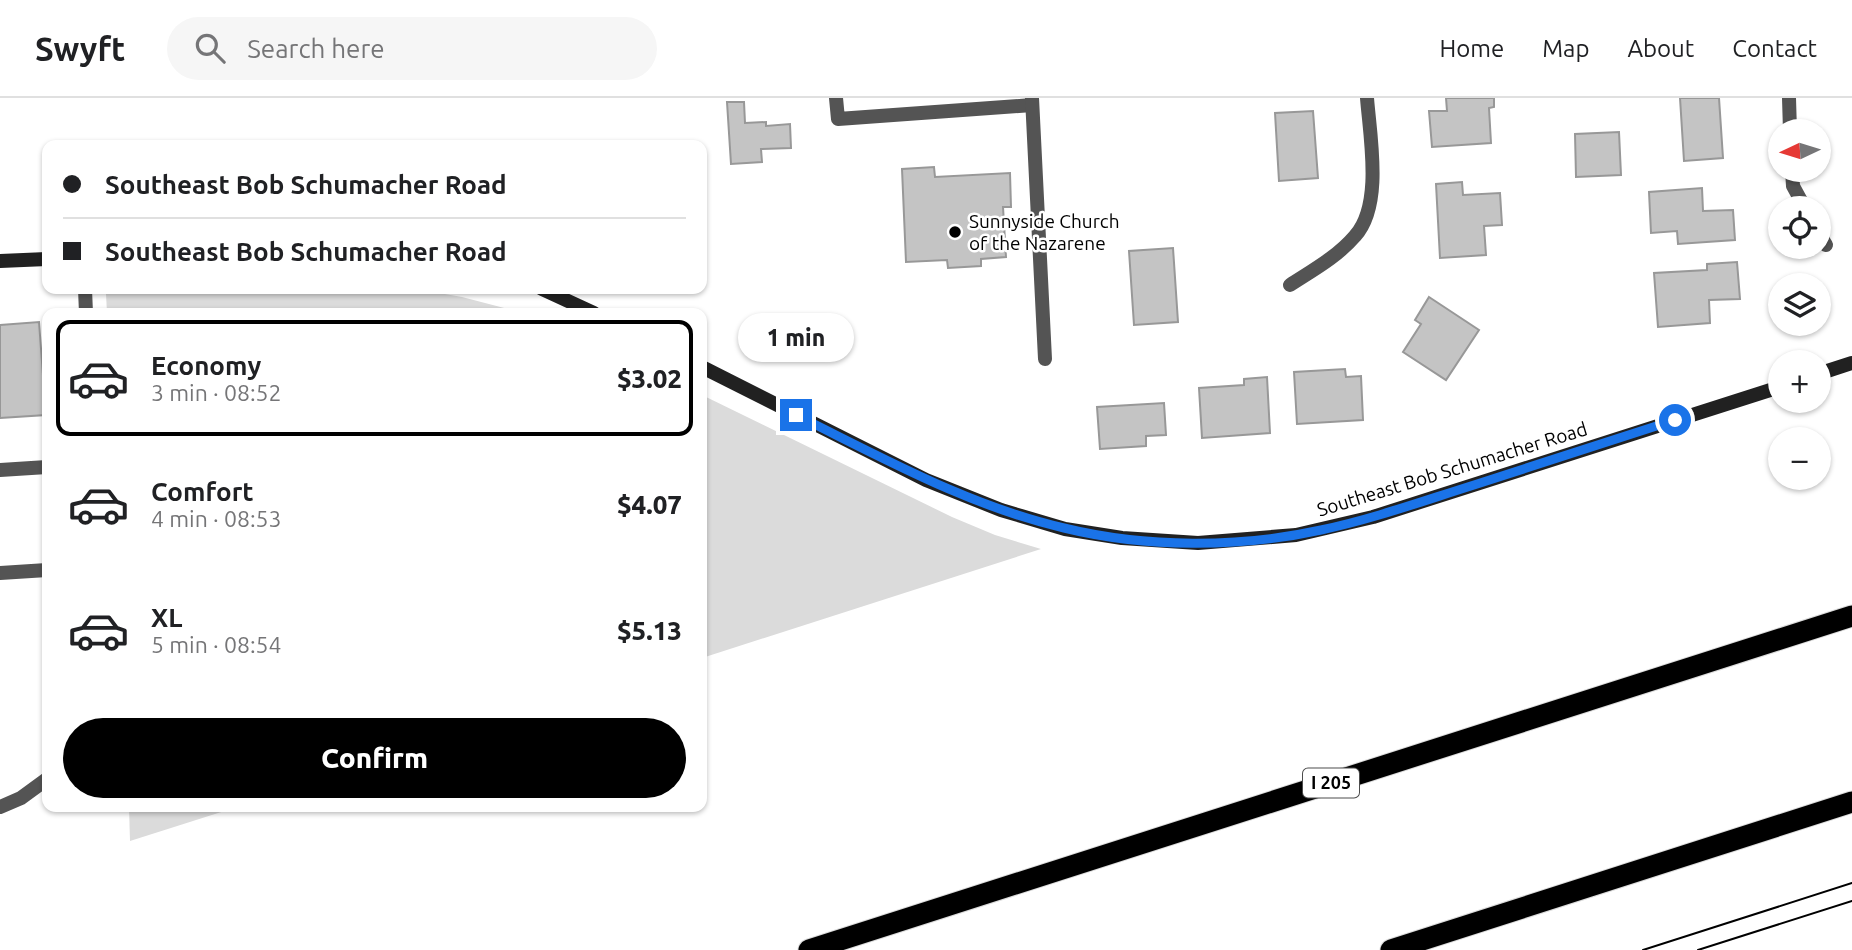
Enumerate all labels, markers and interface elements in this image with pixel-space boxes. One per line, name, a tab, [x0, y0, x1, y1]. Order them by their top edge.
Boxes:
search box	[167, 17, 657, 80]
icon: search	[191, 29, 229, 67]
text: Swyft	[35, 30, 125, 67]
text: Search here	[247, 34, 385, 63]
text: Home	[1439, 35, 1504, 62]
text: Map	[1542, 35, 1589, 62]
text: About	[1627, 35, 1694, 62]
text: Contact	[1732, 35, 1817, 62]
north arrow	[1768, 119, 1830, 182]
map controls	[1768, 119, 1831, 490]
text: Southeast Bob Schumacher Road	[105, 170, 507, 199]
button: locate	[1768, 196, 1831, 259]
place label: Sunnyside Church of the Nazarene	[969, 210, 1120, 254]
marker: Sunnyside Church of the Nazarene	[947, 224, 963, 240]
text: Southeast Bob Schumacher Road	[105, 237, 507, 266]
button: layers	[1768, 273, 1831, 336]
callout: 1 min	[738, 314, 854, 362]
text: 1 min	[767, 325, 825, 350]
icon: car	[67, 347, 130, 410]
button: +	[1768, 350, 1831, 413]
text: Economy	[151, 351, 261, 380]
text: $3.02	[617, 364, 682, 393]
text: 3 min · 08:52	[151, 380, 282, 405]
route end	[780, 399, 812, 431]
route start	[1659, 404, 1691, 436]
street label: Southeast Bob Schumacher Road	[1314, 417, 1590, 521]
button: −	[1768, 427, 1831, 490]
icon: car	[67, 473, 130, 536]
text: Comfort	[151, 477, 254, 506]
text: $4.07	[617, 490, 682, 519]
text: 4 min · 08:53	[151, 506, 282, 531]
icon: car	[67, 599, 130, 662]
text: XL	[151, 603, 182, 632]
text: $5.13	[617, 616, 682, 645]
text: 5 min · 08:54	[151, 632, 282, 657]
button: Confirm	[63, 718, 686, 798]
road number: I 205	[1303, 768, 1359, 798]

